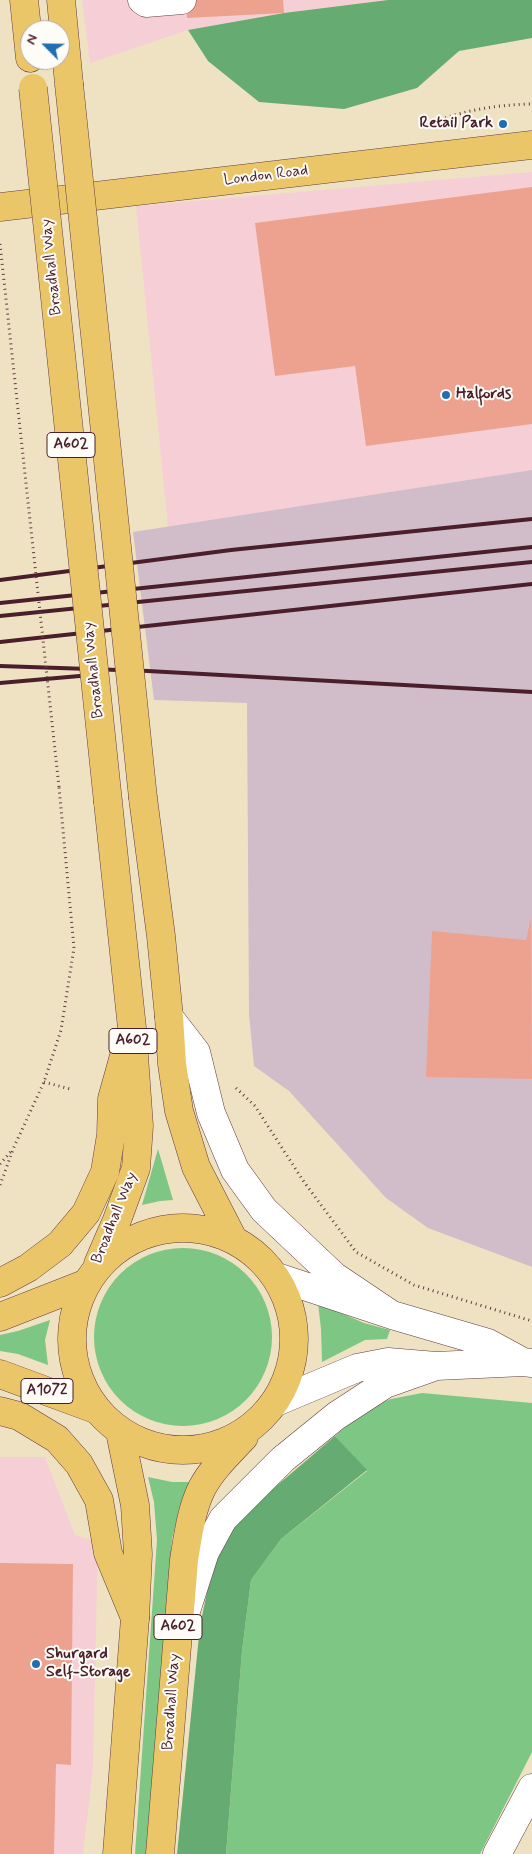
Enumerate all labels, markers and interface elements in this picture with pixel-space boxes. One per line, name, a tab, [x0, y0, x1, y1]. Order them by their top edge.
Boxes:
north arrow	[20, 20, 70, 70]
text: N	[22, 32, 42, 47]
place label: Retail Park	[420, 114, 493, 134]
marker: Retail Park	[497, 118, 509, 130]
street label: London Road	[223, 161, 309, 191]
street label: Broadhall Way	[37, 218, 67, 316]
place label: Halfords	[456, 385, 511, 405]
marker: Halfords	[440, 389, 452, 401]
road number: A602	[47, 432, 95, 458]
street label: Broadhall Way	[79, 621, 109, 719]
road number: A602	[109, 1028, 157, 1054]
street label: Broadhall Way	[88, 1169, 142, 1267]
road number: A1072	[21, 1378, 73, 1404]
road number: A602	[154, 1614, 202, 1640]
place label: Shurgard Self-Storage	[46, 1645, 130, 1683]
street label: Broadhall Way	[159, 1653, 185, 1751]
marker: Shurgard Self-Storage	[30, 1658, 42, 1670]

